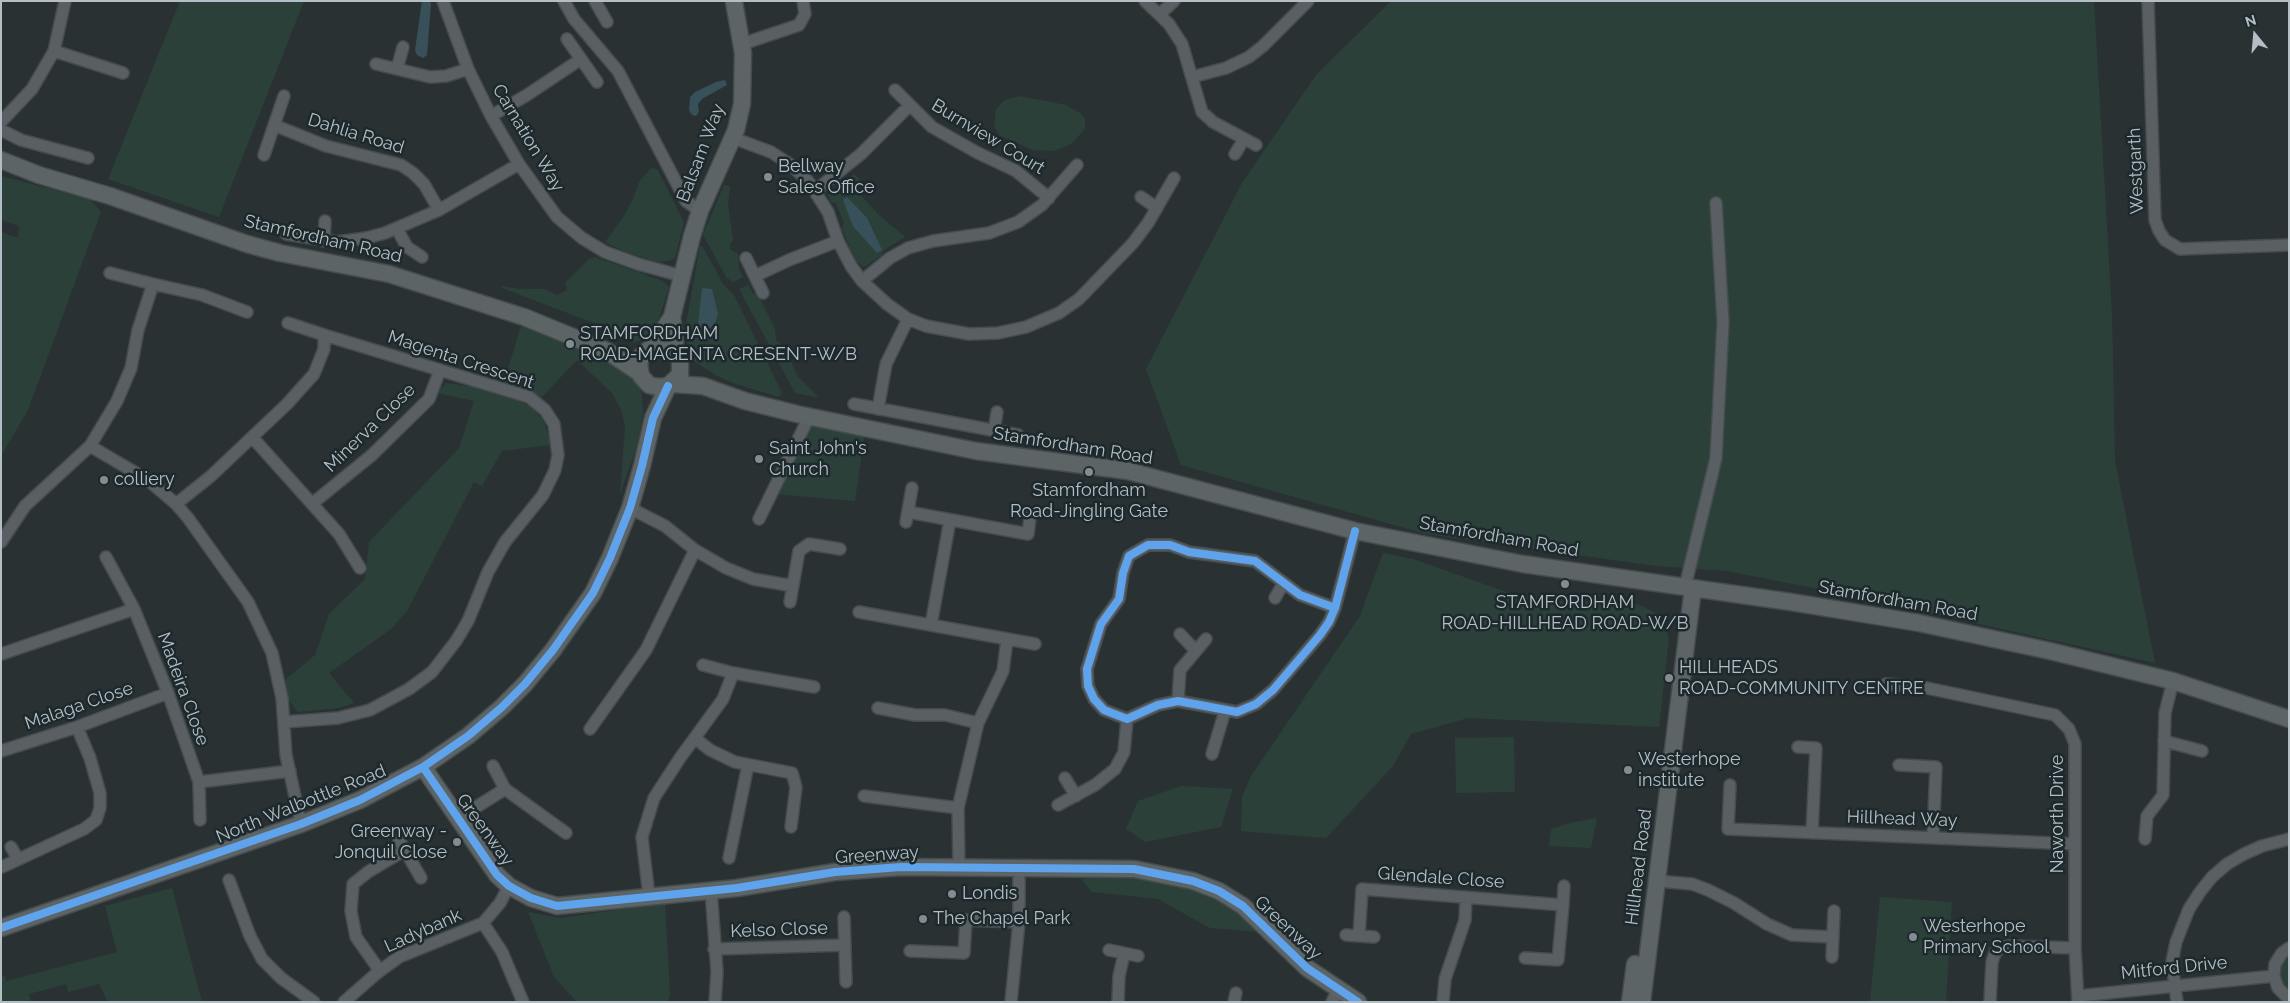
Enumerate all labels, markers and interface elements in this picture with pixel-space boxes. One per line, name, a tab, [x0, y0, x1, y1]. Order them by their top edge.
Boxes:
north arrow	[2230, 10, 2280, 60]
text: N	[2243, 11, 2258, 30]
street label: Carnation Way	[487, 80, 569, 196]
street label: Burnview Court	[927, 95, 1049, 179]
street label: Balsam Way	[672, 101, 730, 205]
street label: Dahlia Road	[305, 109, 407, 159]
street label: Westgarth	[2124, 127, 2148, 215]
place label: Bellway Sales Office	[778, 156, 875, 198]
marker: Bellway Sales Office	[762, 171, 774, 183]
street label: Stamfordham Road	[242, 210, 404, 268]
place label: STAMFORDHAM ROAD-MAGENTA CRESENT-W/B	[580, 323, 857, 366]
street label: Magenta Crescent	[385, 326, 537, 394]
marker: STAMFORDHAM ROAD-MAGENTA CRESENT-W/B	[564, 338, 576, 350]
street label: Minerva Close	[320, 379, 420, 477]
street label: Stamfordham Road	[992, 423, 1154, 469]
place label: Saint John's Church	[769, 438, 867, 480]
marker: Saint John's Church	[753, 453, 765, 465]
marker: Stamfordham Road-Jingling Gate	[1083, 466, 1095, 478]
place label: colliery	[114, 469, 175, 491]
marker: colliery	[98, 474, 110, 486]
place label: Stamfordham Road-Jingling Gate	[1010, 480, 1168, 522]
street label: Stamfordham Road	[1418, 512, 1580, 562]
street label: Stamfordham Road	[1817, 576, 1979, 626]
marker: STAMFORDHAM ROAD-HILLHEAD ROAD-W/B	[1559, 578, 1571, 590]
place label: STAMFORDHAM ROAD-HILLHEAD ROAD-W/B	[1441, 592, 1689, 634]
street label: Madeira Close	[152, 629, 214, 749]
place label: HILLHEADS ROAD-COMMUNITY CENTRE	[1679, 657, 1924, 700]
marker: HILLHEADS ROAD-COMMUNITY CENTRE	[1663, 672, 1675, 684]
street label: Malaga Close	[22, 677, 136, 735]
place label: Westerhope institute	[1638, 749, 1741, 792]
street label: Naworth Drive	[2047, 755, 2069, 873]
street label: North Walbottle Road	[213, 760, 389, 848]
marker: Westerhope institute	[1622, 764, 1634, 776]
street label: Greenway	[452, 790, 518, 870]
street label: Hillhead Way	[1846, 806, 1958, 832]
street label: Hillhead Road	[1621, 808, 1657, 926]
place label: Greenway - Jonquil Close	[335, 821, 447, 864]
marker: Greenway - Jonquil Close	[451, 836, 463, 848]
street label: Greenway	[834, 841, 920, 869]
street label: Glendale Close	[1377, 863, 1505, 893]
place label: Londis	[962, 883, 1017, 905]
marker: Londis	[946, 888, 958, 900]
street label: Greenway	[1250, 891, 1326, 965]
street label: Ladybank	[381, 904, 465, 958]
place label: The Chapel Park	[933, 908, 1070, 930]
marker: The Chapel Park	[917, 913, 929, 925]
place label: Westerhope Primary School	[1923, 916, 2049, 959]
street label: Kelso Close	[730, 918, 828, 942]
marker: Westerhope Primary School	[1907, 931, 1919, 943]
street label: Mitford Drive	[2120, 952, 2228, 984]

